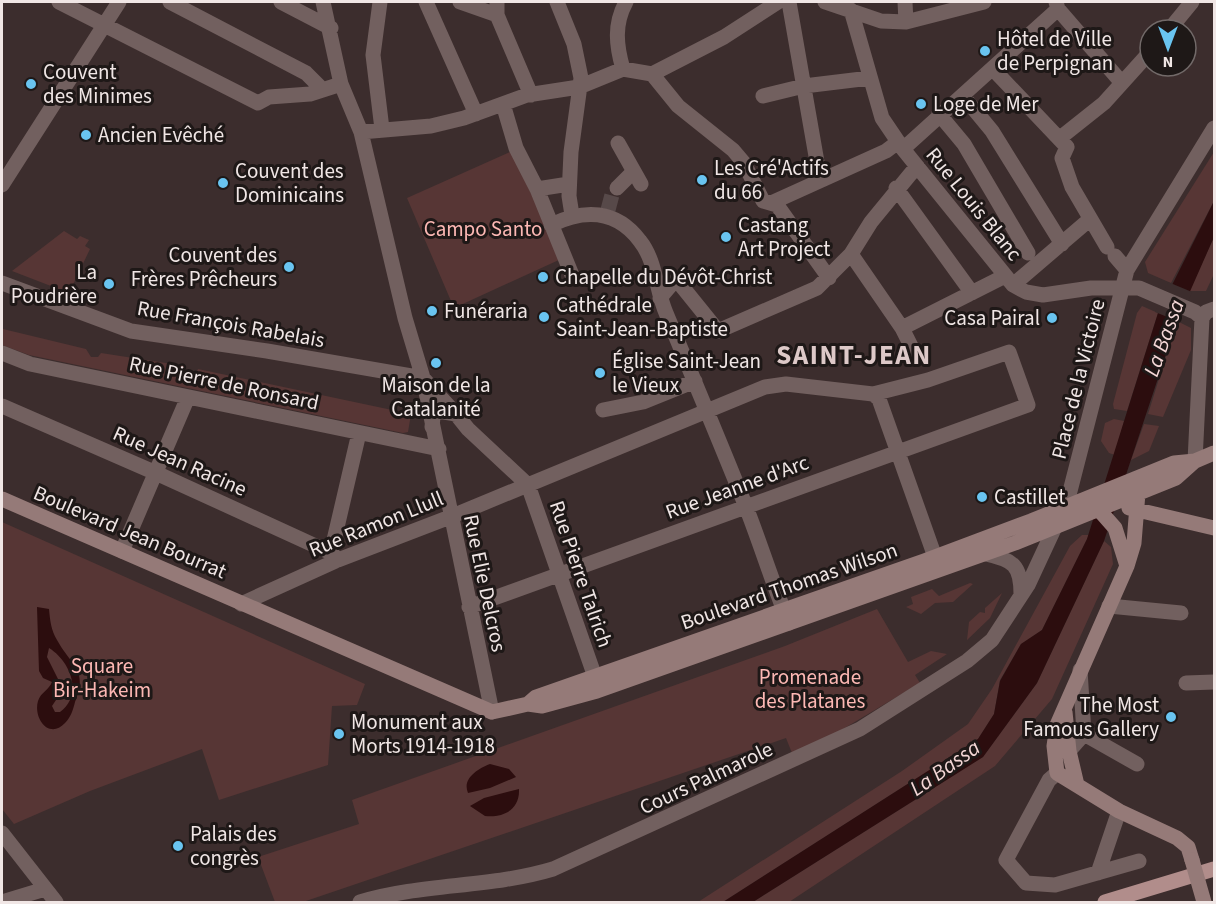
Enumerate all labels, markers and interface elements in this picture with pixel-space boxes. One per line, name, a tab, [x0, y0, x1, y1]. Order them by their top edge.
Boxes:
north arrow	[1138, 18, 1198, 78]
place label: Hôtel de Ville de Perpignan	[997, 24, 1113, 78]
marker: Hôtel de Ville de Perpignan	[978, 44, 992, 58]
text: N	[1163, 51, 1173, 73]
place label: Couvent des Minimes	[43, 57, 152, 111]
marker: Couvent des Minimes	[24, 77, 38, 91]
place label: Loge de Mer	[933, 89, 1039, 119]
marker: Loge de Mer	[914, 97, 928, 111]
place label: Ancien Evêché	[98, 120, 224, 150]
marker: Ancien Evêché	[79, 128, 93, 142]
street label: Rue Louis Blanc	[919, 141, 1029, 267]
place label: Les Cré'Actifs du 66	[714, 153, 829, 207]
place label: Couvent des Dominicains	[235, 156, 344, 210]
marker: Les Cré'Actifs du 66	[695, 173, 709, 187]
marker: Couvent des Dominicains	[216, 176, 230, 190]
place label: Castang Art Project	[738, 210, 830, 264]
park label: Campo Santo	[424, 214, 542, 244]
marker: Castang Art Project	[719, 230, 733, 244]
place label: Couvent des Frères Prêcheurs	[131, 240, 277, 294]
place label: La Poudrière	[11, 257, 97, 311]
marker: Couvent des Frères Prêcheurs	[282, 260, 296, 274]
place label: Chapelle du Dévôt-Christ	[555, 262, 772, 292]
marker: Chapelle du Dévôt-Christ	[536, 270, 550, 284]
marker: La Poudrière	[102, 277, 116, 291]
place label: Cathédrale Saint-Jean-Baptiste	[556, 290, 728, 344]
street label: Rue François Rabelais	[135, 293, 327, 355]
water label: La Bassa	[1135, 295, 1193, 381]
place label: Funéraria	[444, 296, 528, 326]
street label: Place de la Victoire	[1044, 296, 1112, 462]
place label: Casa Pairal	[944, 303, 1040, 333]
marker: Funéraria	[425, 304, 439, 318]
marker: Cathédrale Saint-Jean-Baptiste	[537, 310, 551, 324]
marker: Casa Pairal	[1045, 311, 1059, 325]
district label: SAINT-JEAN	[776, 336, 932, 375]
place label: Église Saint-Jean le Vieux	[612, 346, 761, 400]
street label: Rue Pierre de Ronsard	[126, 348, 322, 418]
marker: Maison de la Catalanité	[429, 356, 443, 370]
marker: Église Saint-Jean le Vieux	[593, 366, 607, 380]
place label: Maison de la Catalanité	[381, 370, 491, 424]
street label: Rue Jean Racine	[108, 418, 252, 504]
street label: Rue Jeanne d'Arc	[661, 447, 813, 527]
street label: Boulevard Jean Bourrat	[29, 478, 231, 586]
place label: Castillet	[994, 482, 1065, 512]
street label: Rue Ramon Llull	[304, 483, 448, 565]
marker: Castillet	[975, 490, 989, 504]
street label: Rue Pierre Talrich	[542, 497, 620, 651]
street label: Rue Elie Delcros	[456, 512, 514, 655]
street label: Boulevard Thomas Wilson	[676, 535, 902, 637]
park label: Square Bir-Hakeim	[53, 651, 151, 705]
park label: Promenade des Platanes	[755, 662, 865, 716]
place label: The Most Famous Gallery	[1023, 690, 1159, 744]
place label: Monument aux Morts 1914-1918	[351, 707, 495, 761]
marker: The Most Famous Gallery	[1164, 710, 1178, 724]
marker: Monument aux Morts 1914-1918	[332, 727, 346, 741]
water label: La Bassa	[903, 732, 987, 804]
street label: Cours Palmarole	[634, 734, 778, 822]
place label: Palais des congrès	[190, 819, 277, 873]
marker: Palais des congrès	[171, 839, 185, 853]

